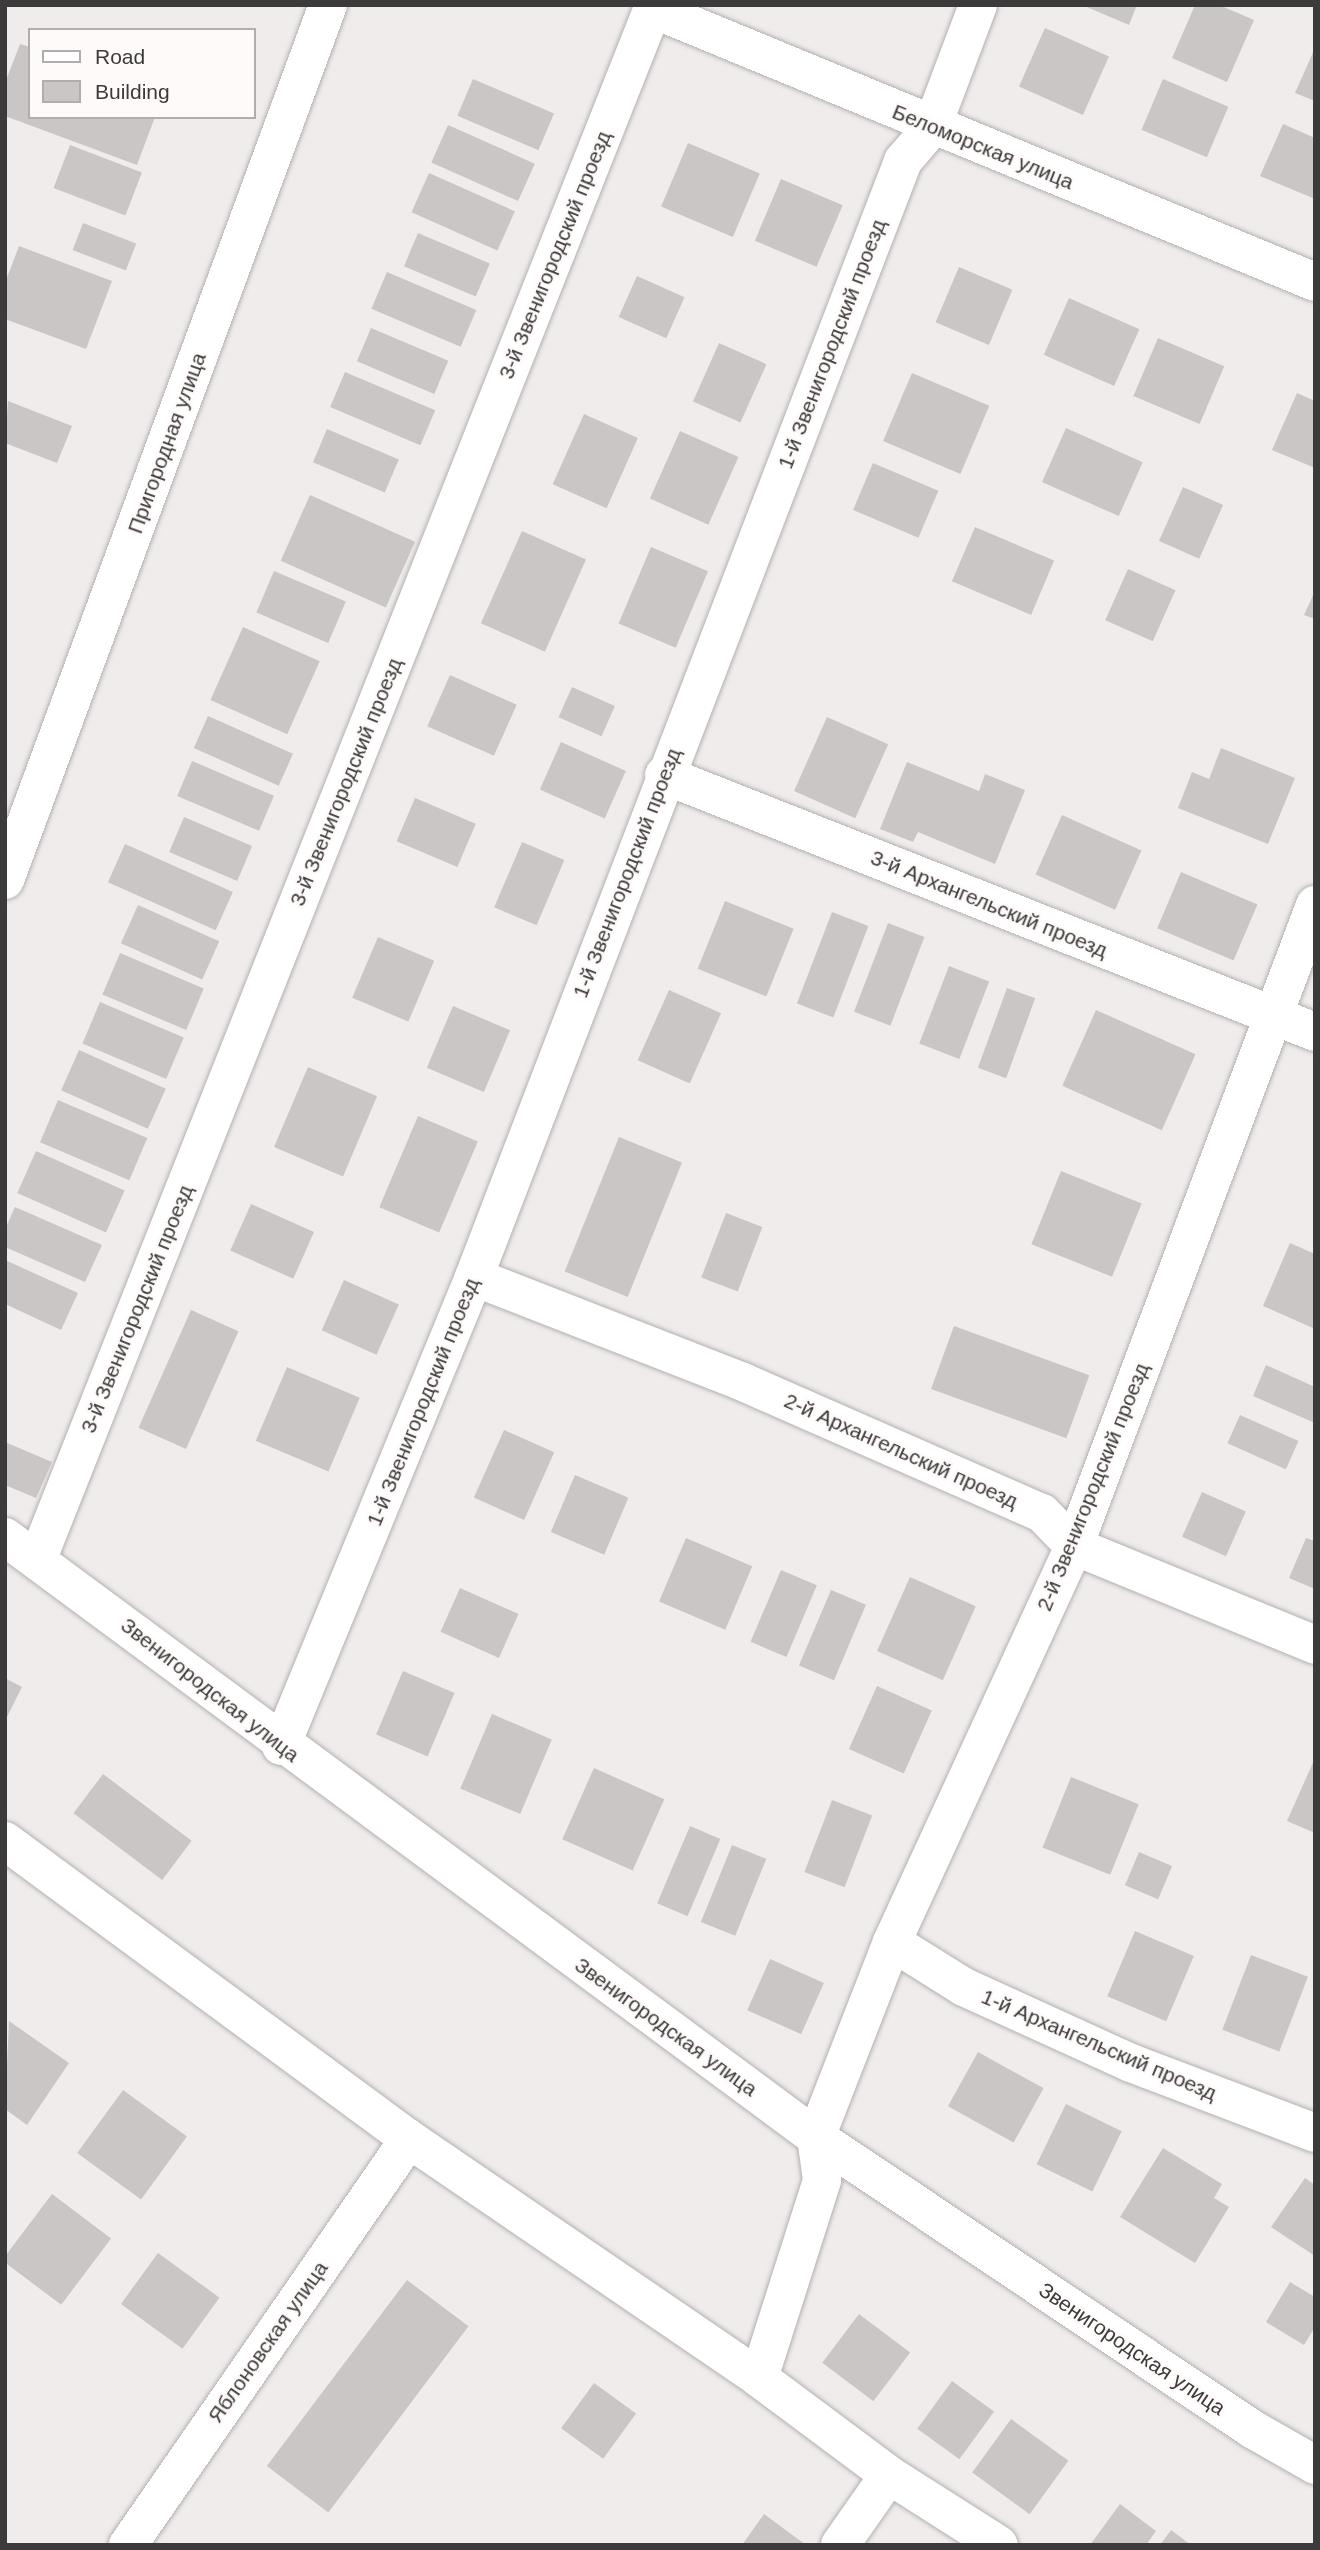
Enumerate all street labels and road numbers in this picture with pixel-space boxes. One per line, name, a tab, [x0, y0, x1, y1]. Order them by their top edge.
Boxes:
street label: Беломорская улица	[889, 99, 1077, 195]
street label: 3-й Звенигородский проезд	[494, 127, 616, 383]
street label: 1-й Звенигородский проезд	[773, 216, 891, 472]
street label: Пригородная улица	[123, 349, 211, 537]
street label: 3-й Звенигородский проезд	[285, 654, 407, 910]
street label: 1-й Звенигородский проезд	[568, 745, 686, 1001]
street label: 3-й Архангельский проезд	[867, 845, 1111, 963]
street label: 3-й Звенигородский проезд	[76, 1181, 198, 1437]
street label: 1-й Звенигородский проезд	[362, 1274, 484, 1530]
street label: 2-й Звенигородский проезд	[1032, 1359, 1154, 1615]
street label: 2-й Архангельский проезд	[780, 1388, 1022, 1514]
street label: Звенигородская улица	[116, 1613, 304, 1767]
street label: Звенигородская улица	[570, 1952, 762, 2102]
street label: 1-й Архангельский проезд	[978, 1984, 1220, 2106]
street label: Яблоновская улица	[203, 2256, 333, 2428]
street label: Звенигородская улица	[1034, 2277, 1230, 2421]

